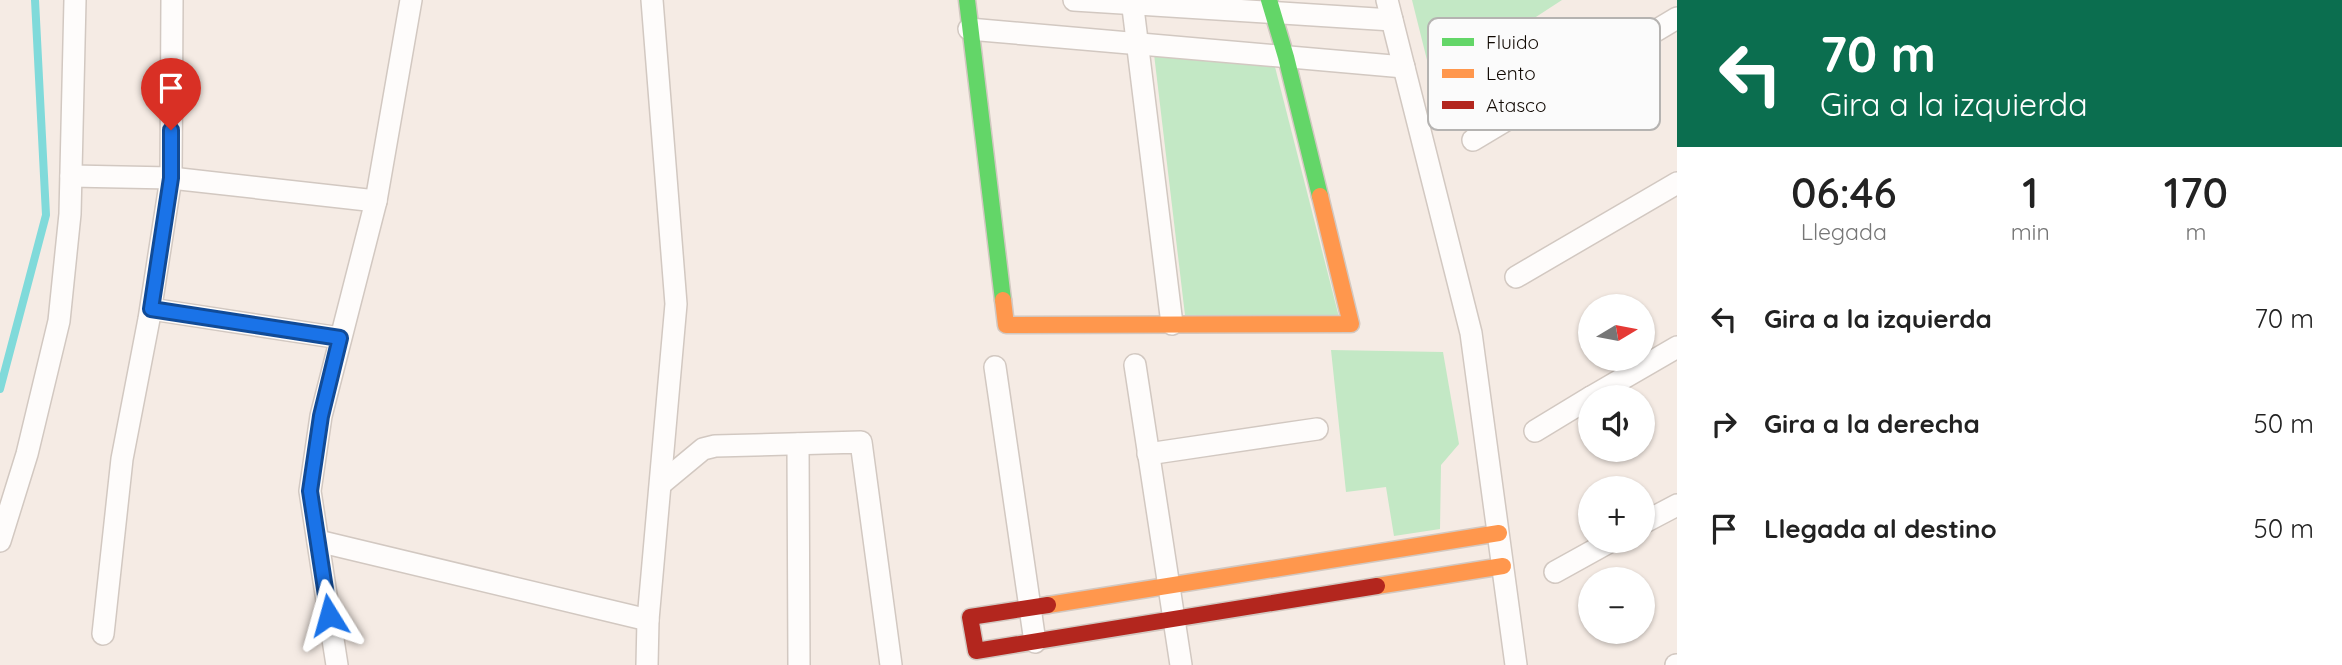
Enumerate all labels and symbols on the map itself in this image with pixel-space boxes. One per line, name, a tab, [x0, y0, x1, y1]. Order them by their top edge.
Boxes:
legend	[1428, 18, 1660, 130]
text: Fluido	[1486, 30, 1539, 54]
pin	[141, 58, 201, 130]
text: Lento	[1486, 61, 1536, 85]
text: Atasco	[1486, 93, 1546, 117]
north arrow	[1578, 294, 1656, 371]
position arrow	[292, 578, 366, 652]

